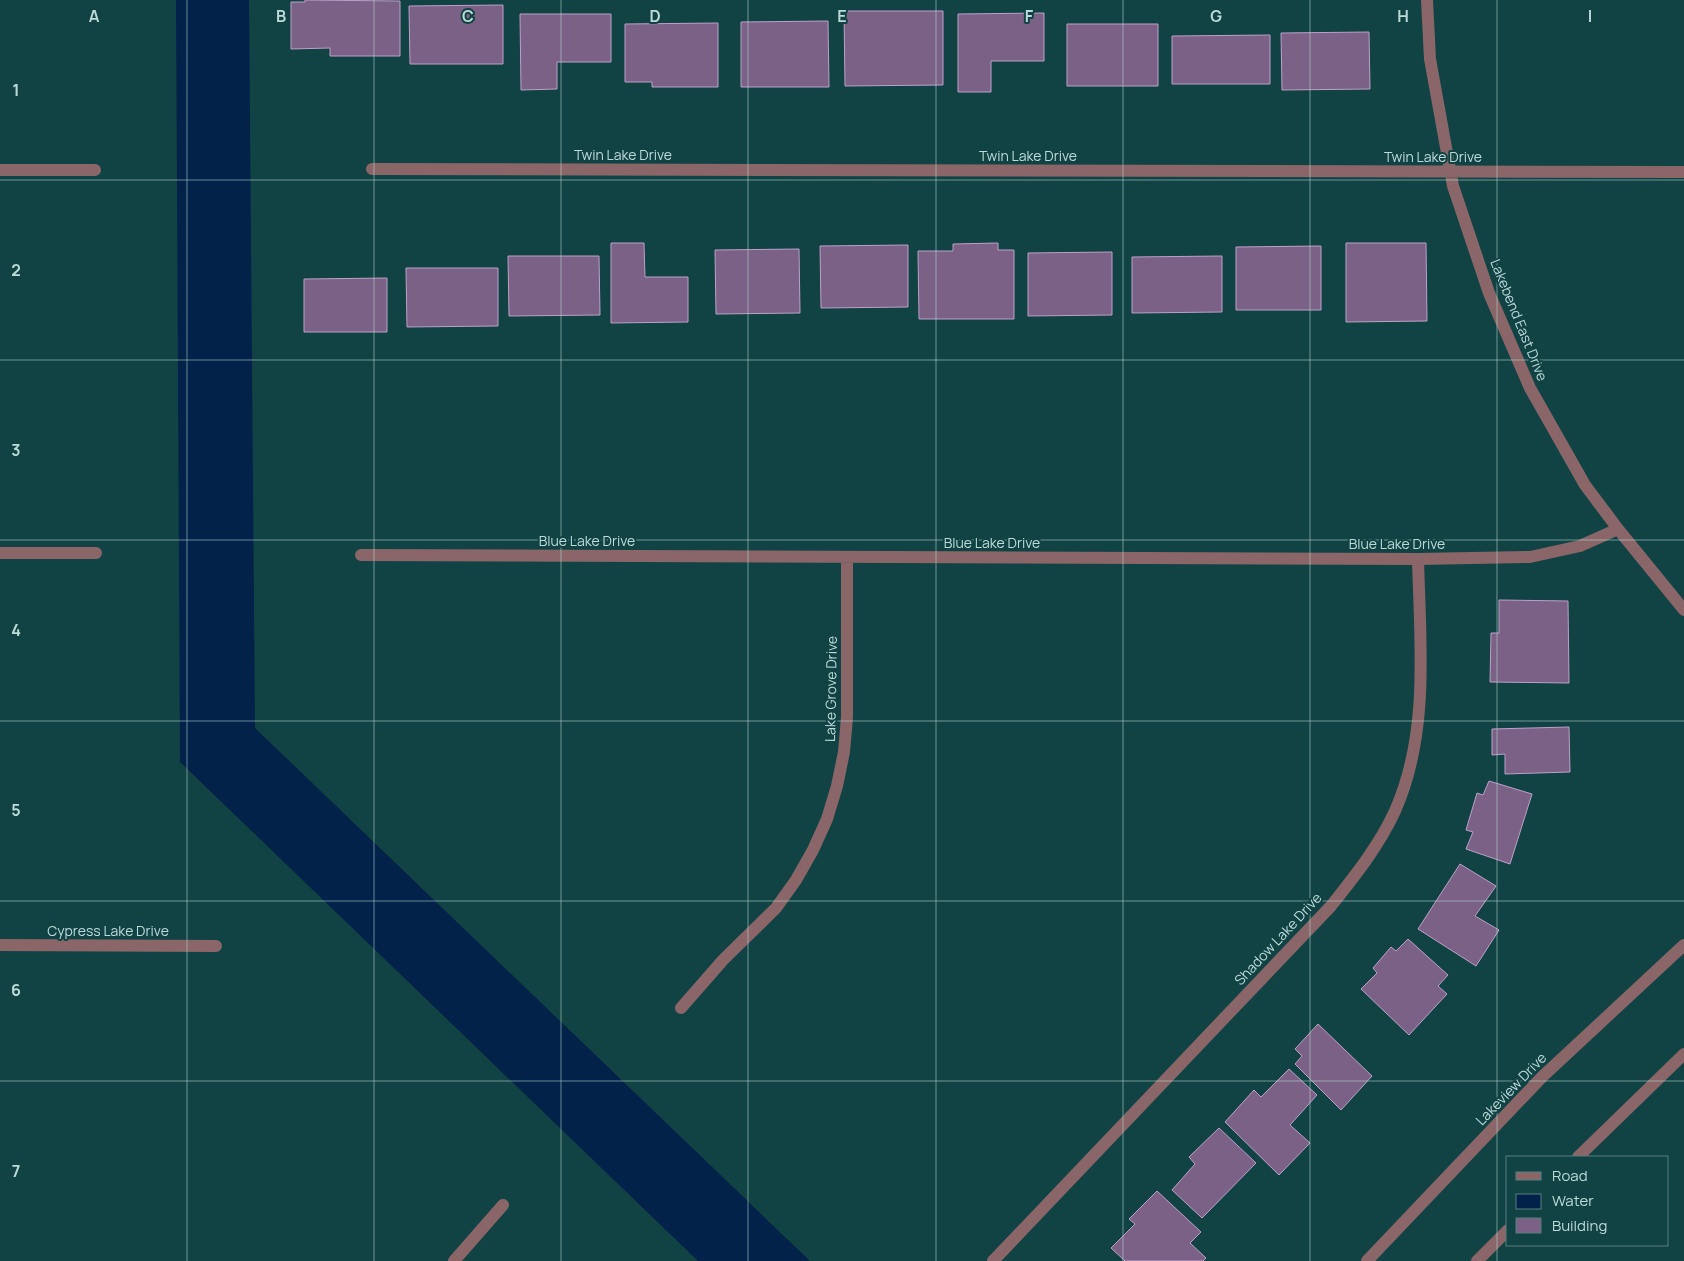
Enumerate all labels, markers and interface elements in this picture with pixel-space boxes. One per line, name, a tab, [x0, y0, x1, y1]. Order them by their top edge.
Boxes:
text: A	[89, 5, 100, 27]
text: B	[276, 5, 286, 27]
text: C	[462, 5, 474, 27]
text: D	[649, 5, 661, 27]
text: E	[837, 5, 847, 27]
text: F	[1025, 5, 1034, 27]
text: G	[1210, 5, 1222, 27]
text: H	[1397, 5, 1409, 27]
text: I	[1588, 5, 1592, 27]
text: 1	[12, 79, 20, 101]
street label: Twin Lake Drive	[574, 145, 672, 164]
street label: Twin Lake Drive	[979, 146, 1077, 165]
street label: Twin Lake Drive	[1384, 147, 1482, 166]
street label: Lakebend East Drive	[1486, 256, 1553, 384]
text: 2	[11, 259, 21, 281]
text: 3	[11, 439, 21, 461]
street label: Blue Lake Drive	[539, 531, 635, 550]
street label: Blue Lake Drive	[944, 533, 1040, 552]
street label: Blue Lake Drive	[1349, 534, 1445, 553]
text: 4	[11, 619, 21, 641]
street label: Lake Grove Drive	[820, 636, 841, 742]
text: 5	[11, 799, 21, 821]
street label: Shadow Lake Drive	[1230, 888, 1326, 989]
street label: Cypress Lake Drive	[47, 921, 169, 940]
text: 6	[11, 979, 21, 1001]
street label: Lakeview Drive	[1471, 1048, 1550, 1129]
legend	[1506, 1156, 1669, 1246]
text: 7	[12, 1160, 20, 1182]
text: Road	[1552, 1165, 1588, 1186]
text: Water	[1552, 1190, 1594, 1211]
text: Building	[1552, 1215, 1607, 1236]

